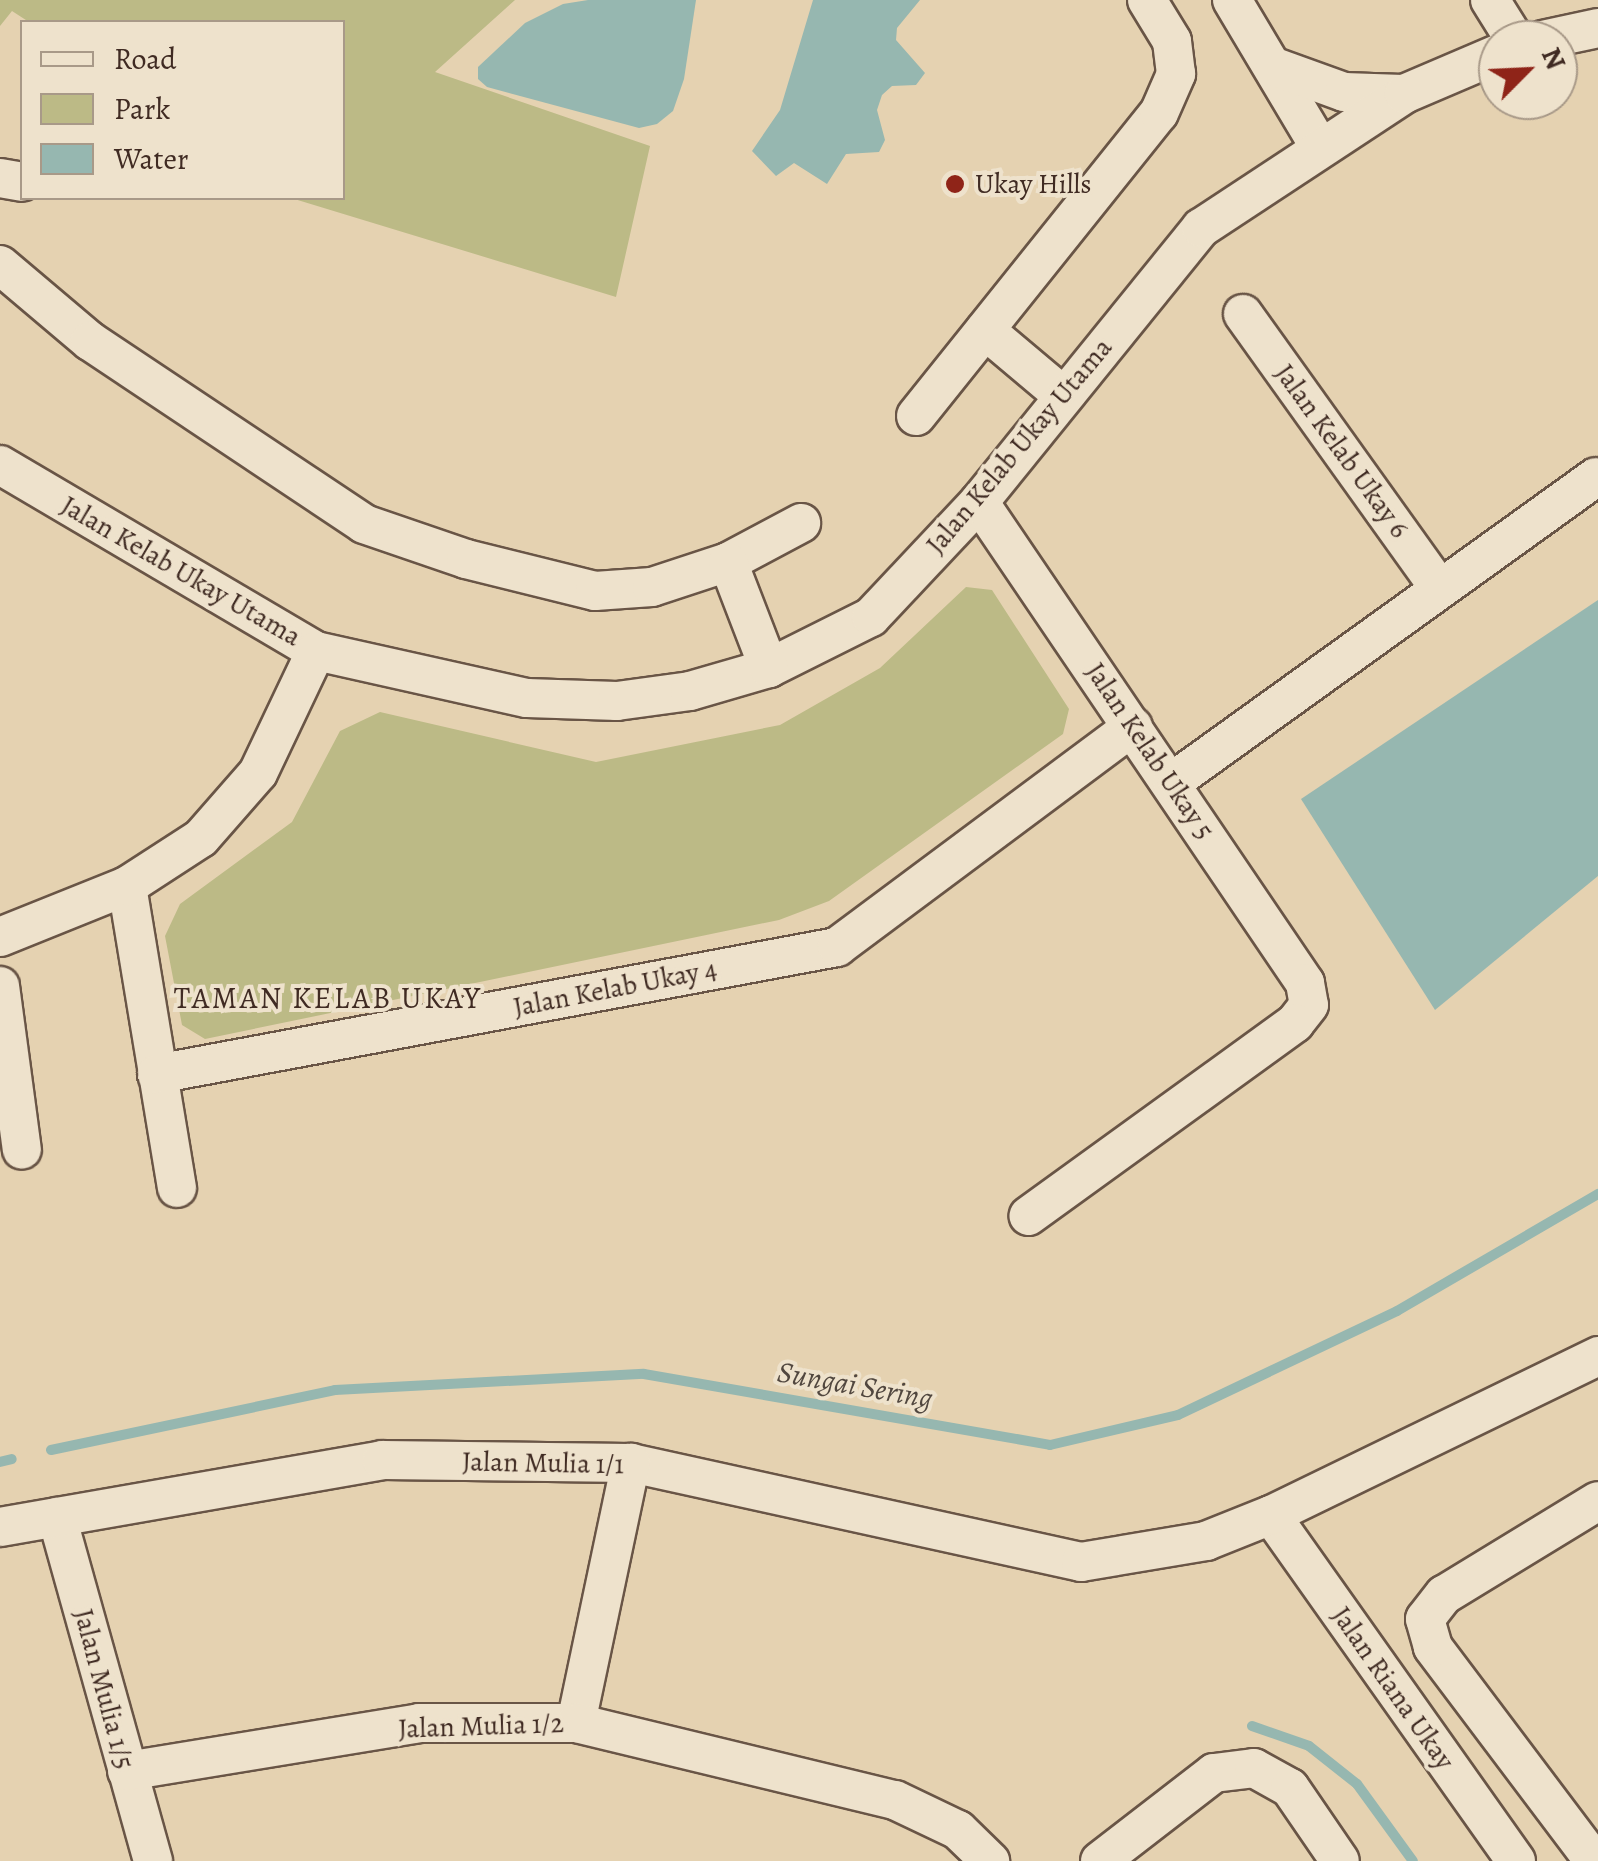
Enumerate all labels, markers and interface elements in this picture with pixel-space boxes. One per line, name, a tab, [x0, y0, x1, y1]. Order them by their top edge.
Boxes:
legend	[20, 20, 345, 200]
north arrow	[1478, 20, 1578, 120]
text: Road	[114, 39, 176, 79]
text: N	[1532, 42, 1575, 76]
text: Park	[114, 89, 170, 129]
text: Water	[114, 139, 188, 179]
place label: Ukay Hills	[975, 167, 1092, 201]
marker: Ukay Hills	[944, 173, 966, 195]
street label: Jalan Kelab Ukay Utama	[919, 331, 1119, 561]
street label: Jalan Kelab Ukay 6	[1268, 357, 1416, 545]
street label: Jalan Kelab Ukay Utama	[55, 489, 307, 653]
street label: Jalan Kelab Ukay 5	[1078, 656, 1222, 846]
street label: Jalan Kelab Ukay 4	[510, 952, 720, 1024]
district label: TAMAN KELAB UKAY	[174, 980, 482, 1016]
water label: Sungai Sering	[775, 1354, 935, 1416]
street label: Jalan Mulia 1/1	[462, 1445, 624, 1481]
street label: Jalan Riana Ukay	[1324, 1600, 1462, 1776]
street label: Jalan Mulia 1/5	[66, 1605, 142, 1773]
street label: Jalan Mulia 1/2	[398, 1706, 564, 1746]

